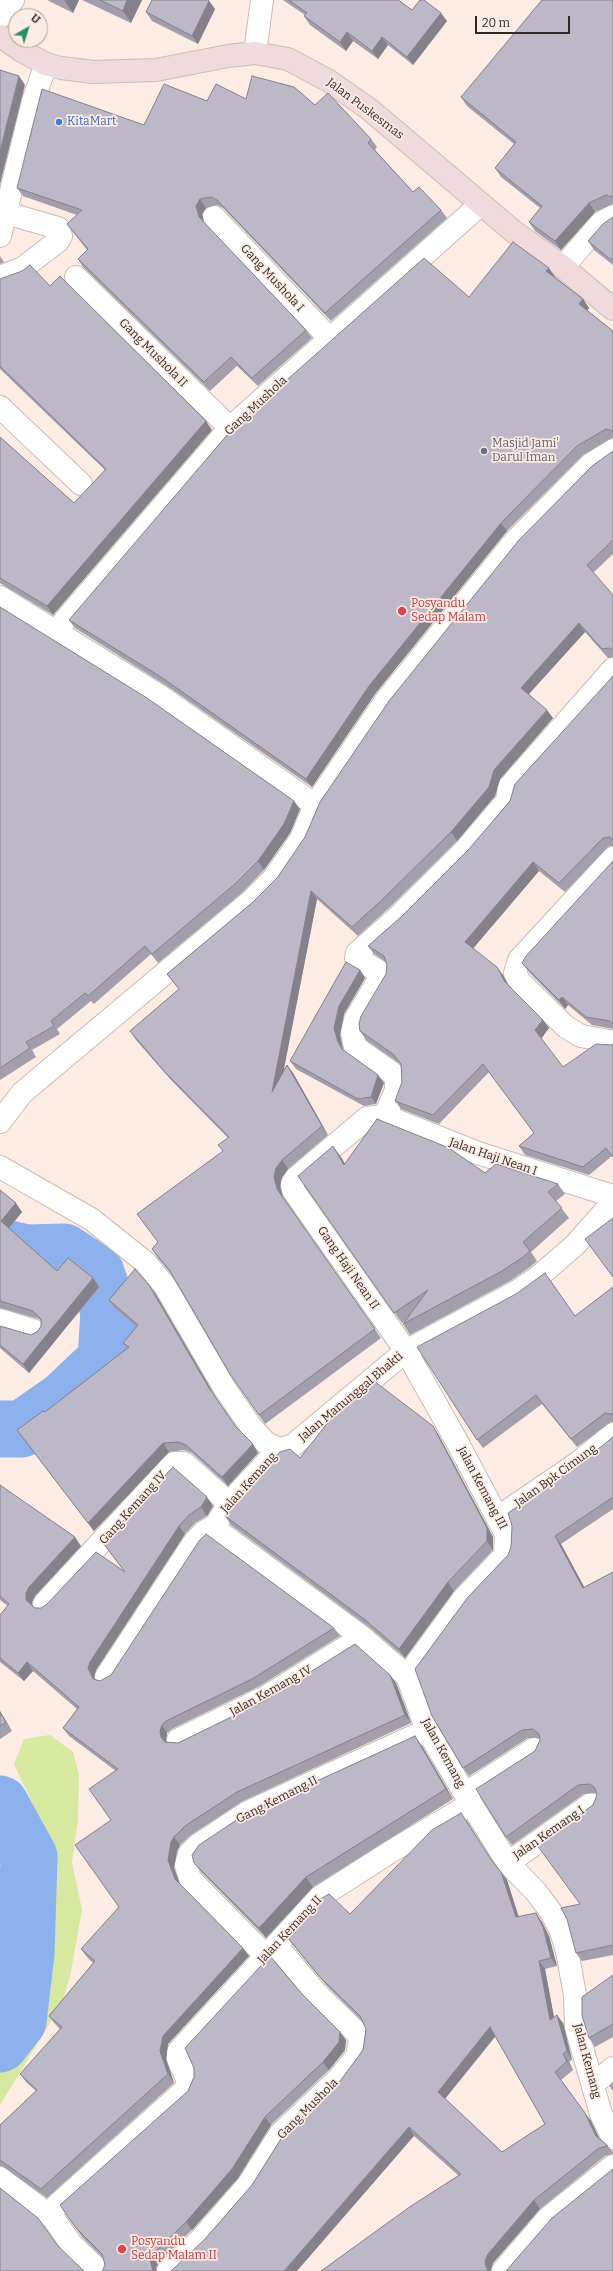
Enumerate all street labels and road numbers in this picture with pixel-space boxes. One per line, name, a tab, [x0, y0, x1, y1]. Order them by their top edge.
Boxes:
street label: Jalan Puskesmas	[324, 75, 406, 143]
street label: Gang Mushola I	[237, 241, 307, 315]
street label: Gang Mushola II	[116, 316, 190, 390]
street label: Gang Mushola	[222, 373, 290, 439]
street label: Jalan Haji Nean I	[447, 1135, 539, 1179]
street label: Gang Haji Nean II	[314, 1224, 382, 1312]
street label: Jalan Manunggal Bhakti	[296, 1349, 406, 1445]
street label: Jalan Bpk Cimung	[512, 1441, 600, 1511]
street label: Jalan Kemang III	[454, 1444, 510, 1532]
street label: Jalan Kemang	[218, 1450, 280, 1516]
street label: Gang Kemang IV	[96, 1468, 170, 1548]
street label: Jalan Kemang IV	[227, 1662, 315, 1720]
street label: Jalan Kemang	[418, 1716, 468, 1790]
street label: Gang Kemang II	[234, 1773, 320, 1827]
street label: Jalan Kemang I	[511, 1803, 587, 1863]
street label: Jalan Kemang II	[255, 1893, 325, 1967]
street label: Jalan Kemang	[570, 2022, 604, 2100]
street label: Gang Mushola	[275, 2076, 341, 2142]

